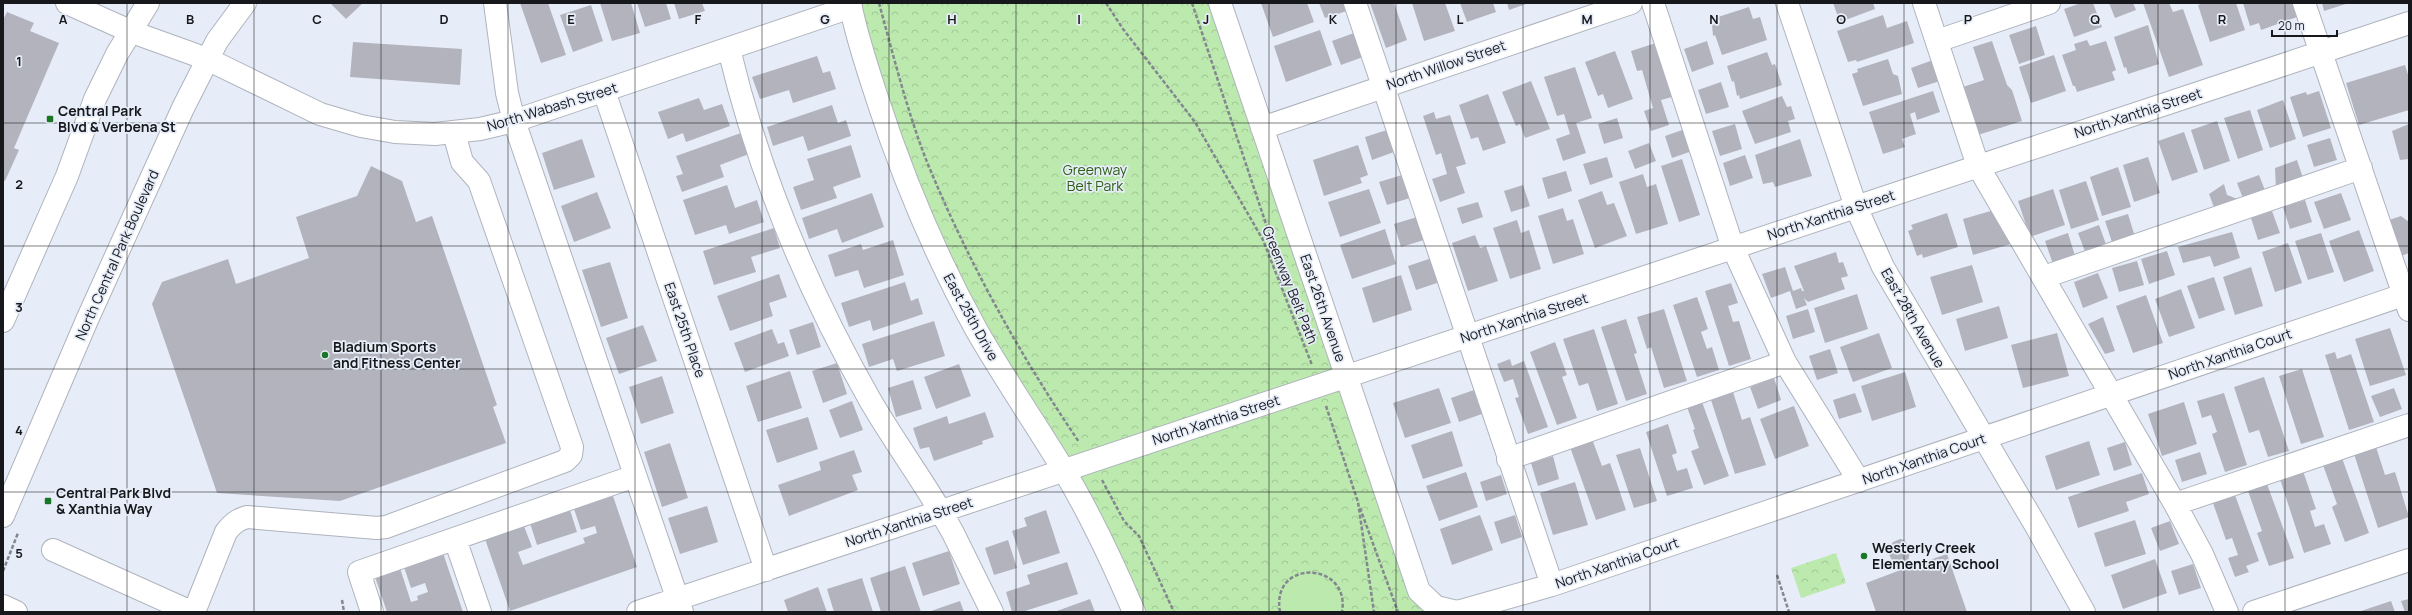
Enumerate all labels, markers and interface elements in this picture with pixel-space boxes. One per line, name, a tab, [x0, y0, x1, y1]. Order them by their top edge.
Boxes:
text: A	[59, 10, 68, 28]
text: B	[186, 10, 194, 28]
text: C	[312, 10, 322, 28]
text: D	[439, 10, 449, 28]
text: E	[567, 10, 575, 28]
text: F	[695, 10, 702, 28]
text: G	[820, 10, 830, 28]
text: H	[947, 10, 957, 28]
text: I	[1077, 10, 1081, 28]
text: J	[1203, 10, 1209, 28]
text: K	[1329, 10, 1338, 28]
text: L	[1457, 10, 1464, 28]
text: M	[1581, 10, 1593, 28]
text: N	[1709, 10, 1719, 28]
text: O	[1836, 10, 1846, 28]
text: P	[1964, 10, 1972, 28]
text: Q	[2090, 10, 2100, 28]
text: R	[2218, 10, 2227, 28]
scale bar	[2272, 12, 2337, 38]
text: 20 m	[2278, 17, 2305, 34]
street label: North Willow Street	[1384, 35, 1508, 94]
text: 1	[16, 52, 22, 70]
street label: North Wabash Street	[484, 78, 620, 135]
street label: North Xanthia Street	[2072, 83, 2204, 142]
place label: Central Park Blvd & Verbena St	[58, 101, 176, 136]
marker: Central Park Blvd & Verbena St	[45, 114, 55, 124]
park label: Greenway Belt Park	[1063, 160, 1128, 195]
street label: North Central Park Boulevard	[70, 166, 163, 343]
text: 2	[15, 175, 23, 193]
street label: North Xanthia Street	[1765, 185, 1897, 244]
street label: Greenway Belt Path	[1258, 223, 1323, 347]
street label: East 26th Avenue	[1296, 251, 1351, 364]
street label: East 28th Avenue	[1877, 264, 1950, 371]
street label: East 25th Drive	[940, 270, 1003, 364]
street label: East 25th Place	[660, 280, 711, 380]
street label: North Xanthia Street	[1458, 288, 1590, 347]
text: 3	[15, 298, 23, 316]
street label: North Xanthia Court	[2166, 323, 2294, 384]
place label: Bladium Sports and Fitness Center	[333, 337, 461, 372]
marker: Bladium Sports and Fitness Center	[320, 350, 330, 360]
street label: North Xanthia Street	[1150, 390, 1282, 449]
text: 4	[15, 421, 23, 439]
street label: North Xanthia Court	[1860, 428, 1988, 489]
place label: Central Park Blvd & Xanthia Way	[56, 483, 171, 518]
street label: North Xanthia Street	[843, 492, 975, 551]
marker: Central Park Blvd & Xanthia Way	[43, 496, 53, 506]
street label: North Xanthia Court	[1553, 532, 1681, 593]
place label: Westerly Creek Elementary School	[1872, 538, 1999, 573]
text: 5	[15, 544, 23, 562]
marker: Westerly Creek Elementary School	[1859, 551, 1869, 561]

